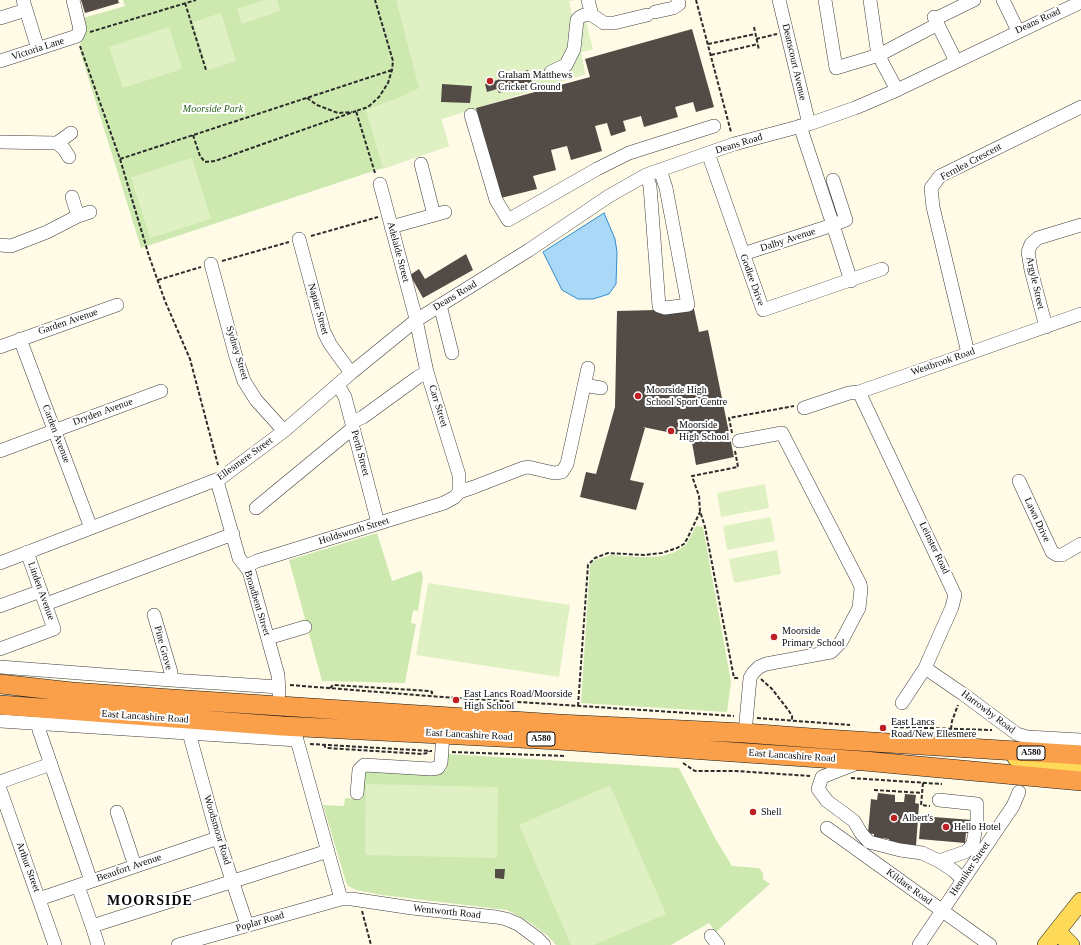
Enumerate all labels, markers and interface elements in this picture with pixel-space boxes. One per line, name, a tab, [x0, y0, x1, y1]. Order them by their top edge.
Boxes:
street label: Deans Road	[1013, 5, 1063, 37]
street label: Deanscourt Avenue	[779, 22, 809, 102]
street label: Victoria Lane	[10, 35, 66, 63]
place label: Graham Matthews Cricket Ground	[498, 69, 572, 92]
marker: Graham Matthews Cricket Ground	[485, 76, 495, 86]
park label: Moorside Park	[183, 103, 243, 115]
street label: Deans Road	[714, 131, 764, 157]
street label: Fernlea Crescent	[938, 141, 1004, 183]
street label: Adelaide Street	[384, 221, 412, 283]
street label: Dalby Avenue	[759, 225, 817, 255]
street label: Godlee Drive	[737, 253, 767, 307]
street label: Argyle Street	[1023, 256, 1047, 310]
street label: Deans Road	[431, 278, 479, 314]
street label: Napier Street	[305, 282, 331, 336]
street label: Garden Avenue	[37, 306, 99, 338]
street label: Sydney Street	[223, 325, 251, 381]
street label: Westbrook Road	[910, 345, 976, 379]
street label: Carr Street	[426, 383, 450, 429]
place label: Moorside High School Sport Centre	[646, 384, 727, 408]
marker: Moorside High School Sport Centre	[633, 391, 643, 401]
street label: Dryden Avenue	[71, 396, 135, 428]
street label: Carden Avenue	[39, 403, 73, 465]
place label: Moorside High School	[679, 419, 729, 442]
marker: Moorside High School	[666, 426, 676, 436]
street label: Perth Street	[348, 429, 372, 477]
street label: Ellesmere Street	[215, 435, 275, 483]
street label: Lawn Drive	[1021, 496, 1053, 544]
street label: Holdsworth Street	[317, 515, 391, 547]
street label: Leinster Road	[916, 520, 952, 576]
street label: Linden Avenue	[25, 560, 57, 622]
street label: Broadbent Street	[241, 569, 273, 637]
street label: Pine Grove	[151, 625, 175, 671]
place label: Moorside Primary School	[782, 625, 844, 648]
marker: Moorside Primary School	[769, 632, 779, 642]
place label: East Lancs Road/Moorside High School	[464, 688, 572, 712]
street label: Harrowby Road	[959, 688, 1017, 736]
marker: East Lancs Road/Moorside High School	[451, 695, 461, 705]
street label: East Lancashire Road	[101, 708, 189, 726]
place label: East Lancs Road/New Ellesmere	[891, 716, 976, 740]
marker: East Lancs Road/New Ellesmere	[878, 723, 888, 733]
street label: East Lancashire Road	[425, 727, 513, 743]
road number: A580	[527, 732, 555, 746]
road number: A580	[1017, 746, 1045, 760]
street label: East Lancashire Road	[748, 747, 836, 765]
street label: Woodsmoor Road	[201, 794, 233, 866]
place label: Shell	[761, 806, 782, 818]
marker: Shell	[748, 807, 758, 817]
place label: Albert's	[902, 812, 933, 824]
marker: Albert's	[889, 813, 899, 823]
place label: Hello Hotel	[954, 821, 1001, 833]
marker: Hello Hotel	[941, 822, 951, 832]
street label: Arthur Street	[13, 840, 43, 894]
street label: Henniker Street	[947, 840, 993, 898]
street label: Beaufort Avenue	[95, 851, 163, 885]
street label: Kildare Road	[884, 866, 934, 908]
district label: MOORSIDE	[107, 893, 193, 909]
street label: Wentworth Road	[413, 902, 481, 922]
street label: Poplar Road	[234, 909, 286, 935]

